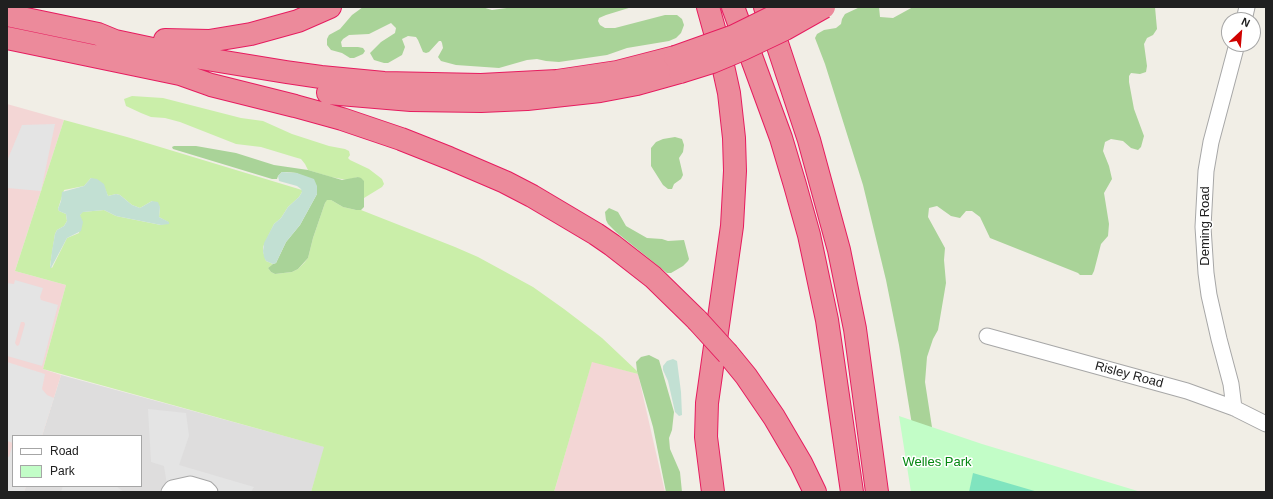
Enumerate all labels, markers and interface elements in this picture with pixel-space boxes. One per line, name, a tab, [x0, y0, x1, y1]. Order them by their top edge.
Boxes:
north arrow	[1221, 12, 1261, 52]
text: N	[1240, 15, 1252, 29]
street label: Deming Road	[1197, 186, 1213, 266]
street label: Risley Road	[1093, 358, 1165, 392]
legend	[12, 435, 142, 487]
text: Road	[50, 444, 79, 458]
park label: Welles Park	[902, 454, 972, 470]
text: Park	[50, 464, 75, 478]

